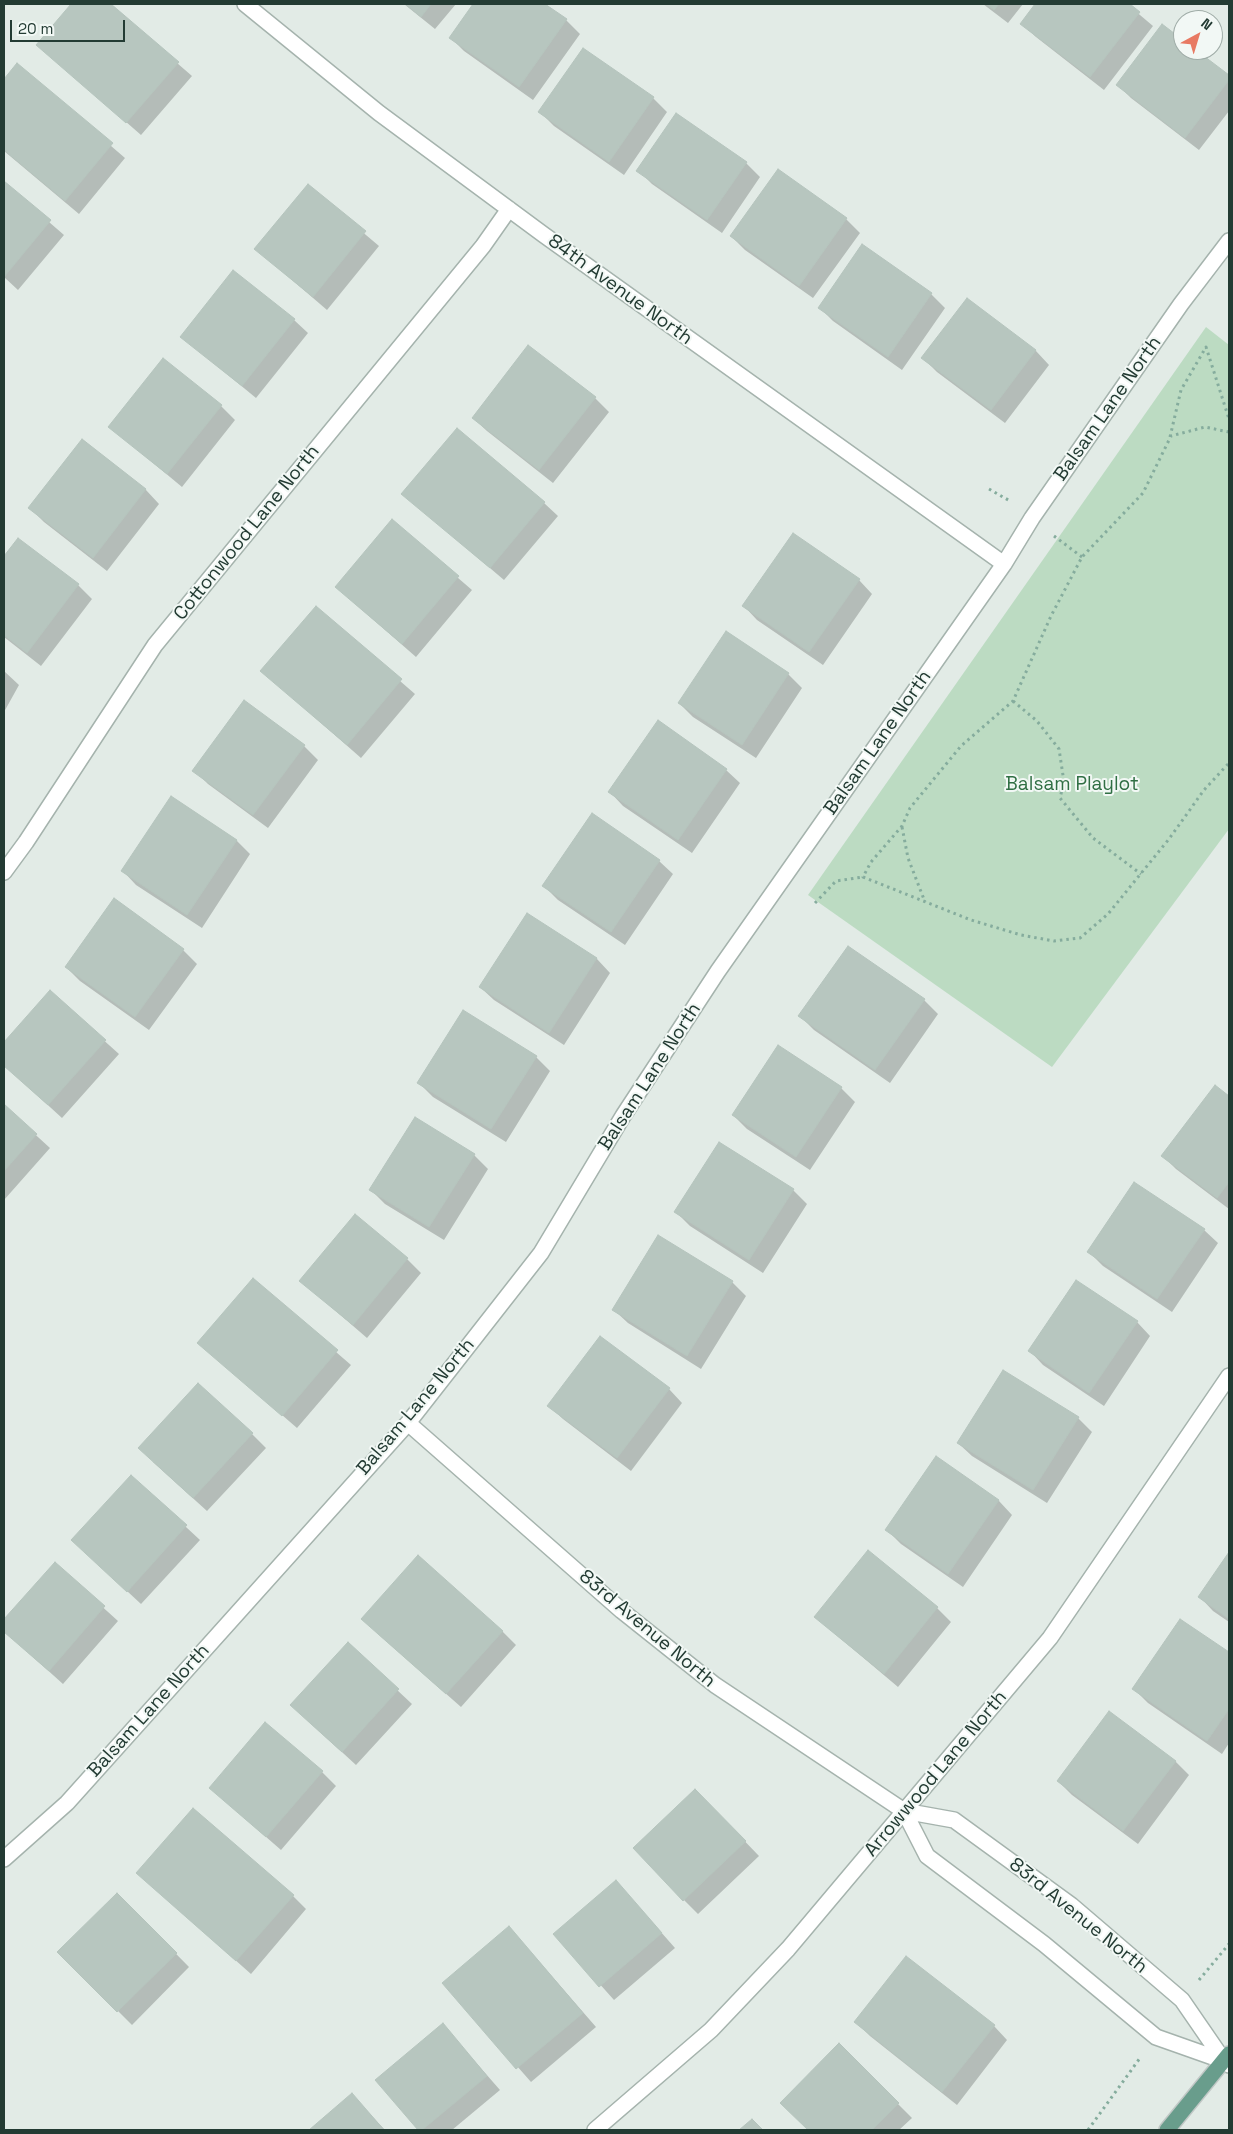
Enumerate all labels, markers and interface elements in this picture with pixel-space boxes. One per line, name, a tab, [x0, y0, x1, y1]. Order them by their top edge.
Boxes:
scale bar	[12, 10, 128, 42]
north arrow	[1173, 10, 1223, 60]
text: N	[1197, 14, 1216, 34]
text: 20 m	[18, 19, 53, 38]
street label: 84th Avenue North	[543, 230, 697, 350]
street label: Balsam Lane North	[1050, 332, 1166, 486]
street label: Cottonwood Lane North	[169, 441, 325, 625]
street label: Balsam Lane North	[820, 666, 936, 820]
park label: Balsam Playlot	[1005, 774, 1139, 796]
street label: Balsam Lane North	[594, 999, 706, 1155]
street label: Balsam Lane North	[352, 1334, 480, 1480]
street label: 83rd Avenue North	[574, 1565, 720, 1693]
street label: Balsam Lane North	[83, 1640, 215, 1782]
street label: Arrowwood Lane North	[860, 1686, 1012, 1862]
street label: 83rd Avenue North	[1004, 1853, 1152, 1979]

